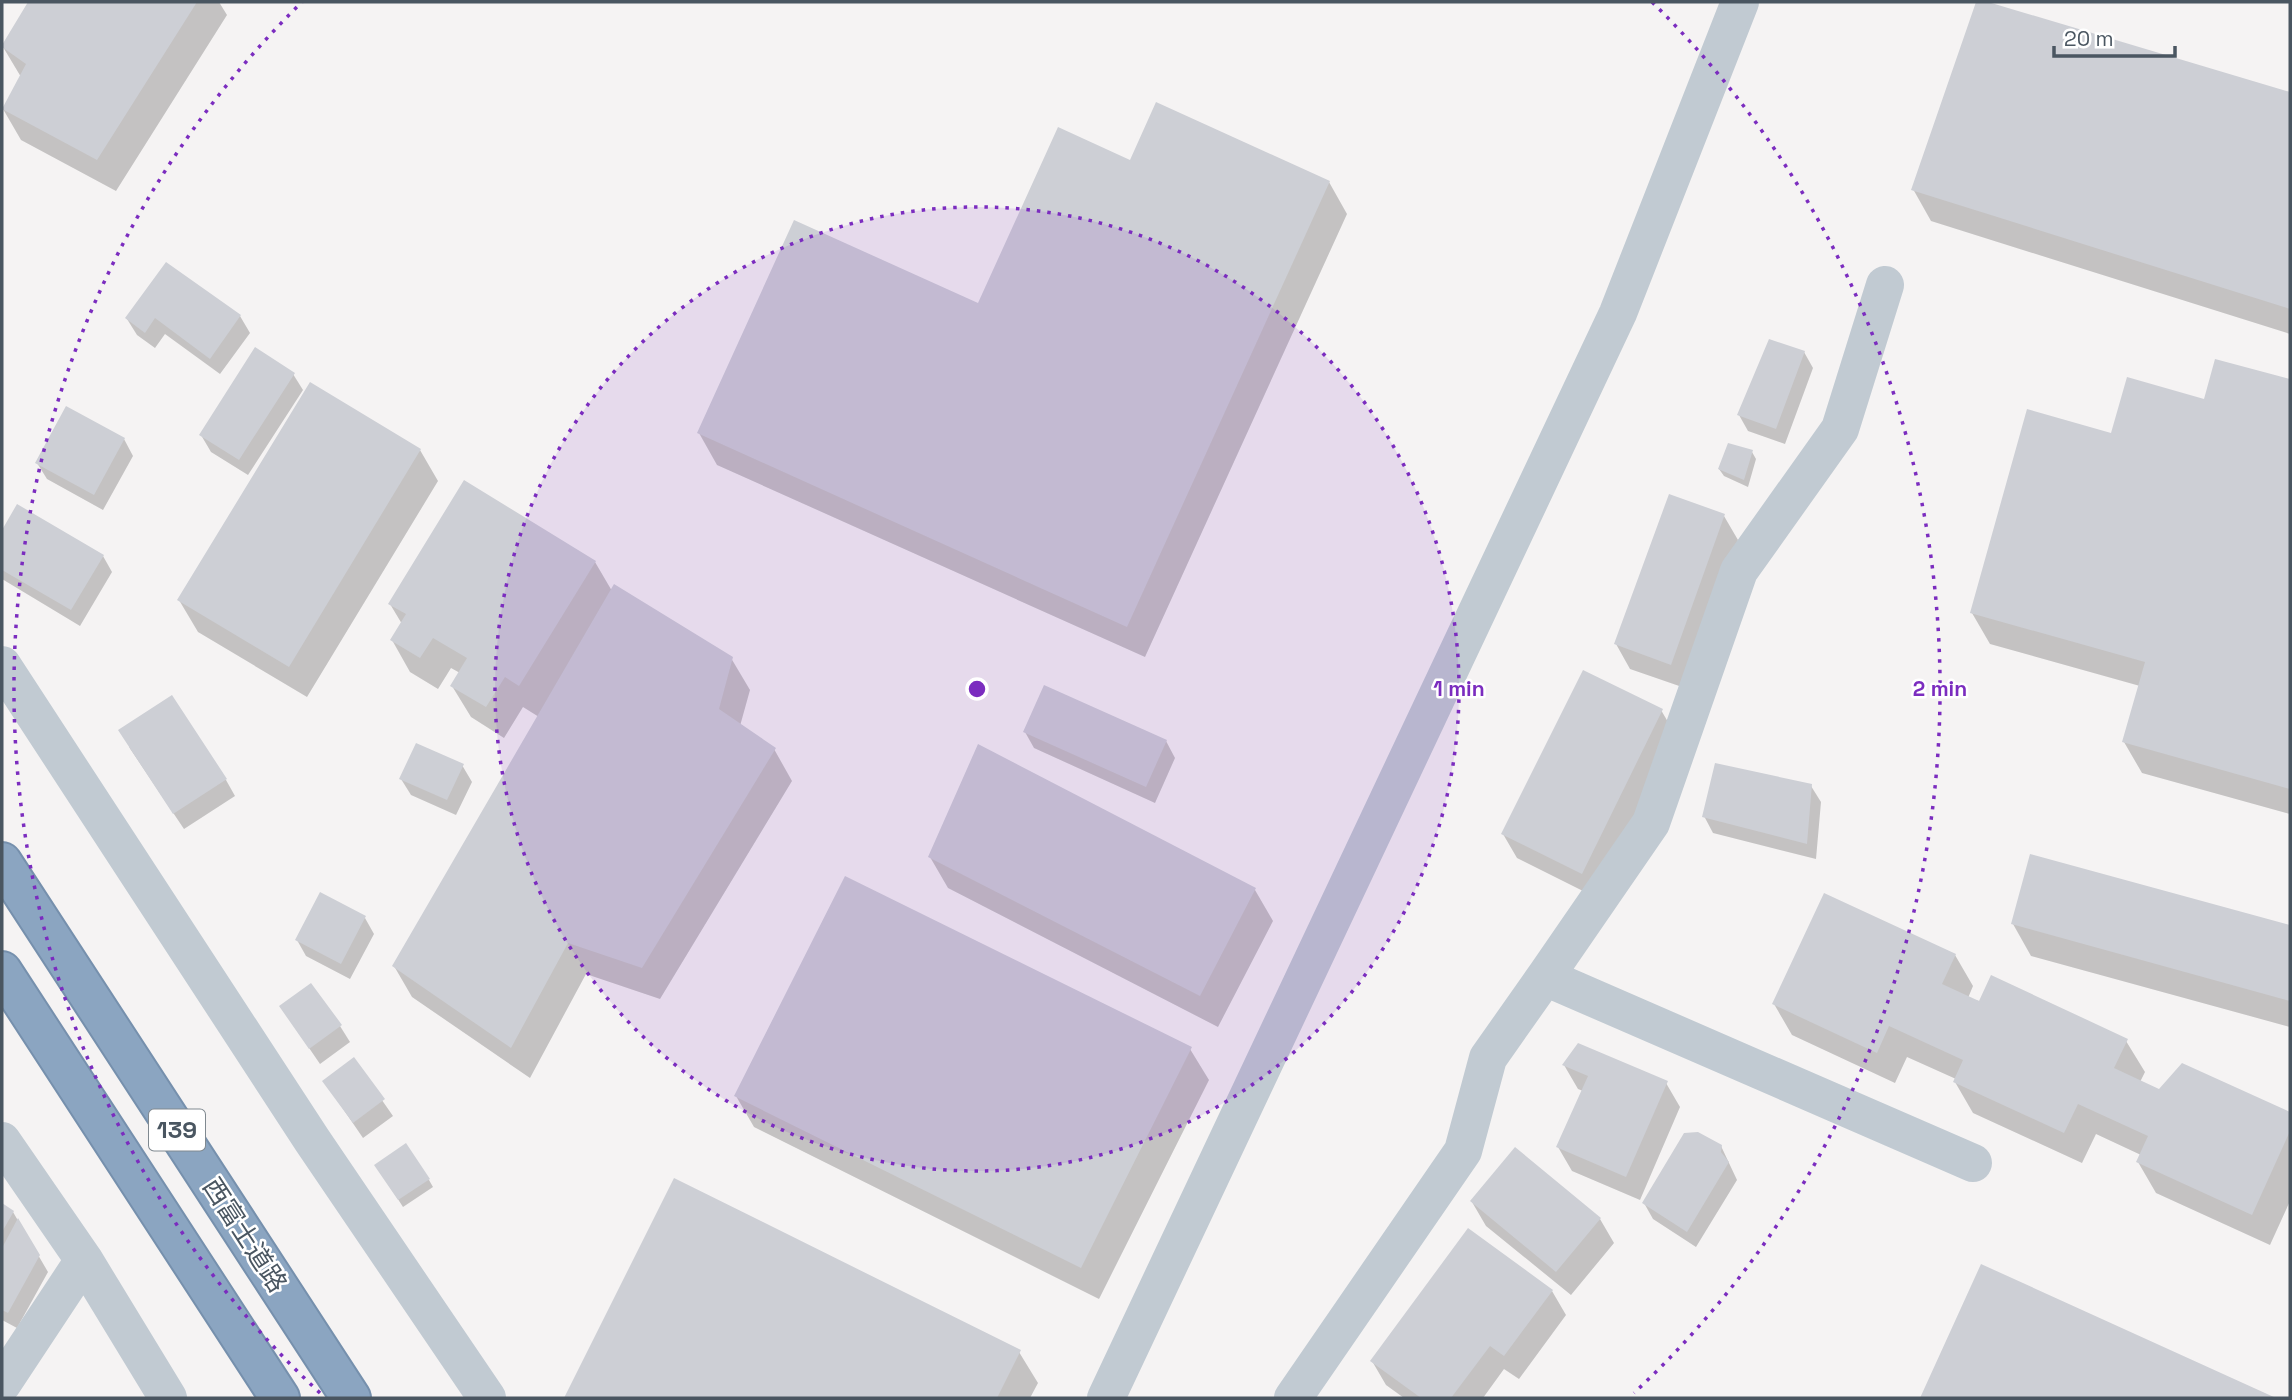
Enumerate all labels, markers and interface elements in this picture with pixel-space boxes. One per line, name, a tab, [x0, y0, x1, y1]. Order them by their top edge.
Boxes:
scale bar	[2054, 14, 2175, 58]
text: 20 m	[2064, 25, 2114, 52]
text: 1 min	[1433, 675, 1485, 702]
text: 2 min	[1913, 675, 1967, 702]
centre of rings	[965, 677, 989, 701]
road number: 139	[149, 1110, 205, 1150]
street label: 西富士道路	[195, 1171, 295, 1299]

